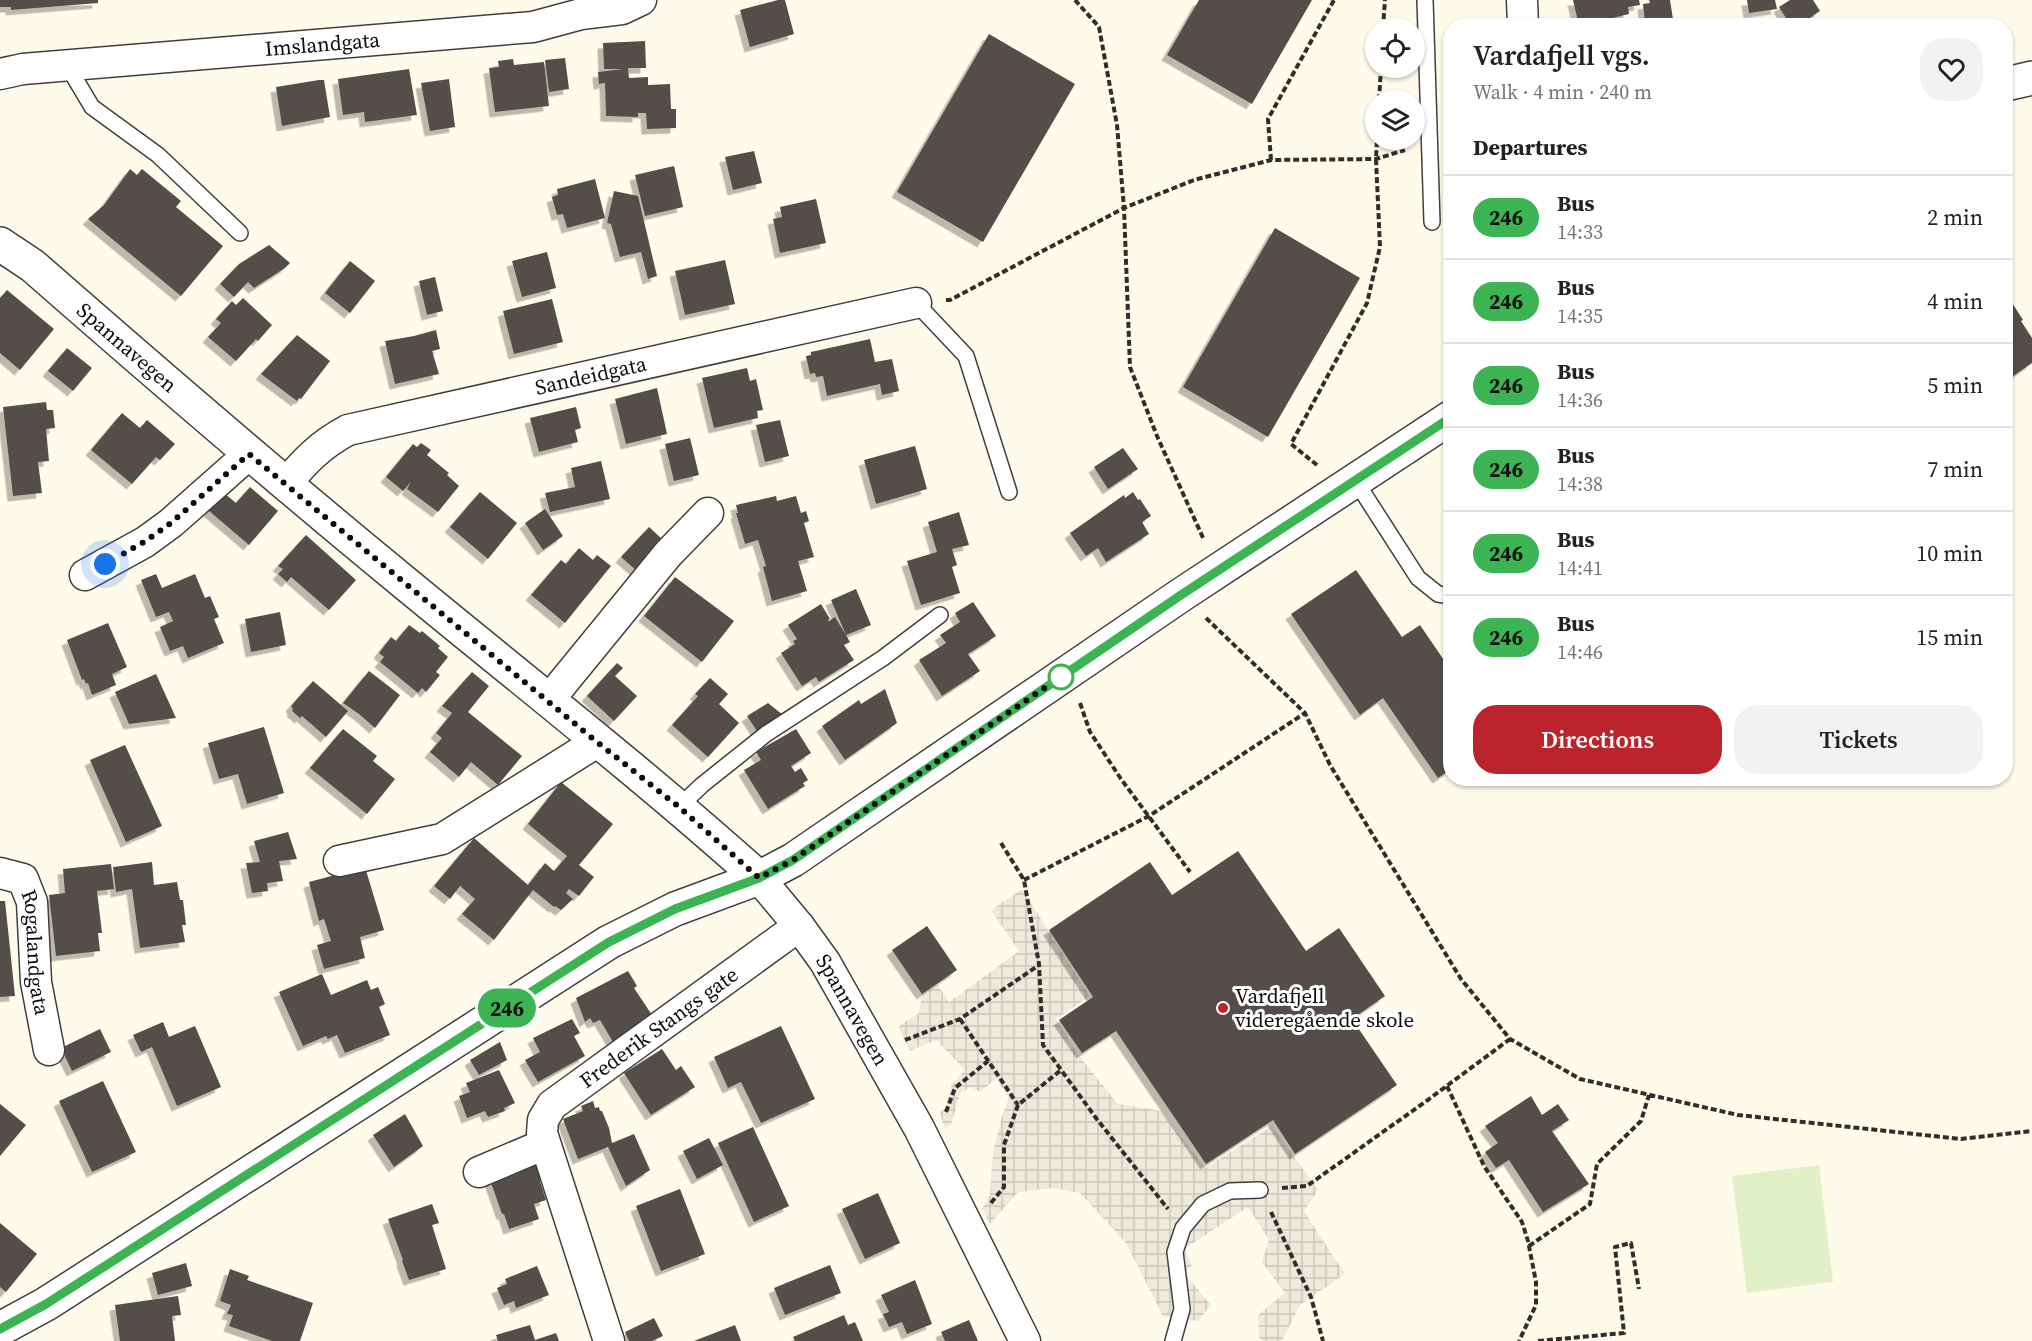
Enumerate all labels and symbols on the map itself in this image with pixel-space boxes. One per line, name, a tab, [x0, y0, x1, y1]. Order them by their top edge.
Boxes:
street label: Imslandgata	[264, 25, 381, 63]
street label: Spannavegen	[71, 296, 184, 399]
street label: Sandeidgata	[532, 349, 649, 402]
your location	[90, 549, 120, 579]
unlabelled marker	[1048, 664, 1074, 690]
street label: Rogalandgata	[14, 885, 57, 1018]
street label: Spannavegen	[810, 948, 896, 1071]
street label: Frederik Stangs gate	[573, 960, 744, 1095]
place label: Vardafjell videregående skole	[1235, 981, 1414, 1034]
line badge: 246	[472, 988, 542, 1028]
marker: Vardafjell videregående skole	[1216, 1001, 1230, 1015]

